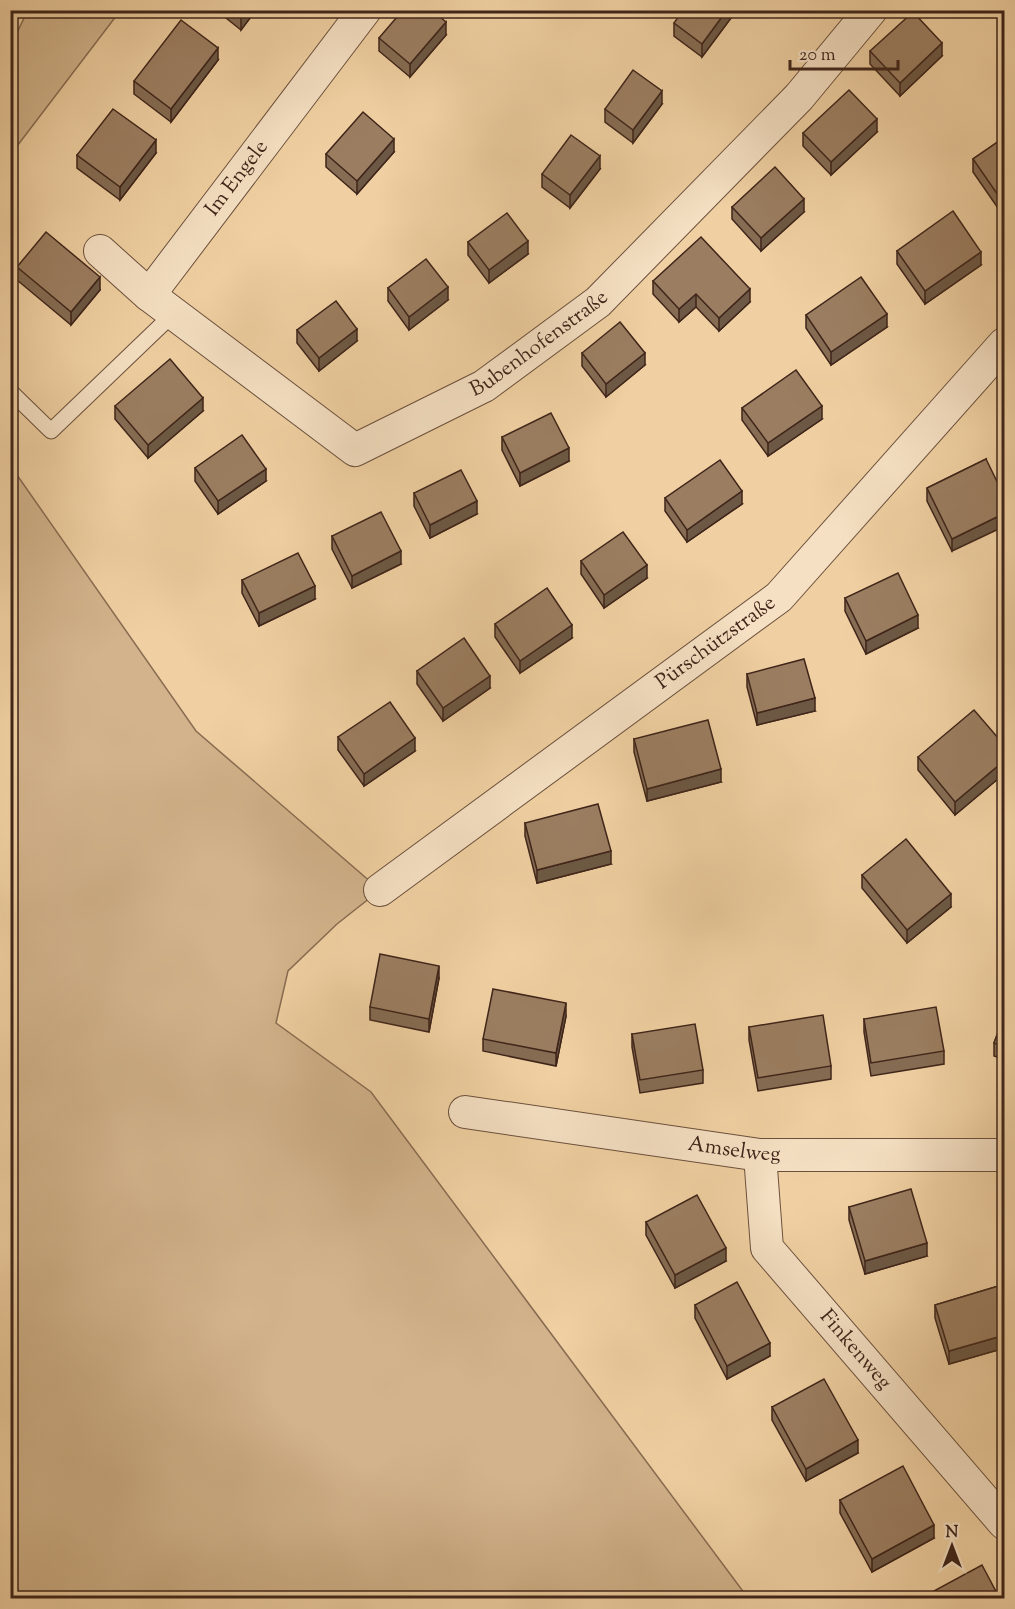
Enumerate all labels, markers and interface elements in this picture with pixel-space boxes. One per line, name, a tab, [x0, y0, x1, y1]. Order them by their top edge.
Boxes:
scale bar	[790, 33, 898, 71]
text: 20 m	[799, 43, 836, 69]
street label: Im Engele	[198, 134, 276, 223]
street label: Bubenhofenstraße	[465, 284, 616, 405]
street label: Pürschützstraße	[650, 589, 782, 697]
street label: Amselweg	[686, 1130, 780, 1170]
street label: Finkenweg	[812, 1303, 898, 1397]
north arrow	[922, 1516, 982, 1576]
text: N	[946, 1522, 959, 1545]

